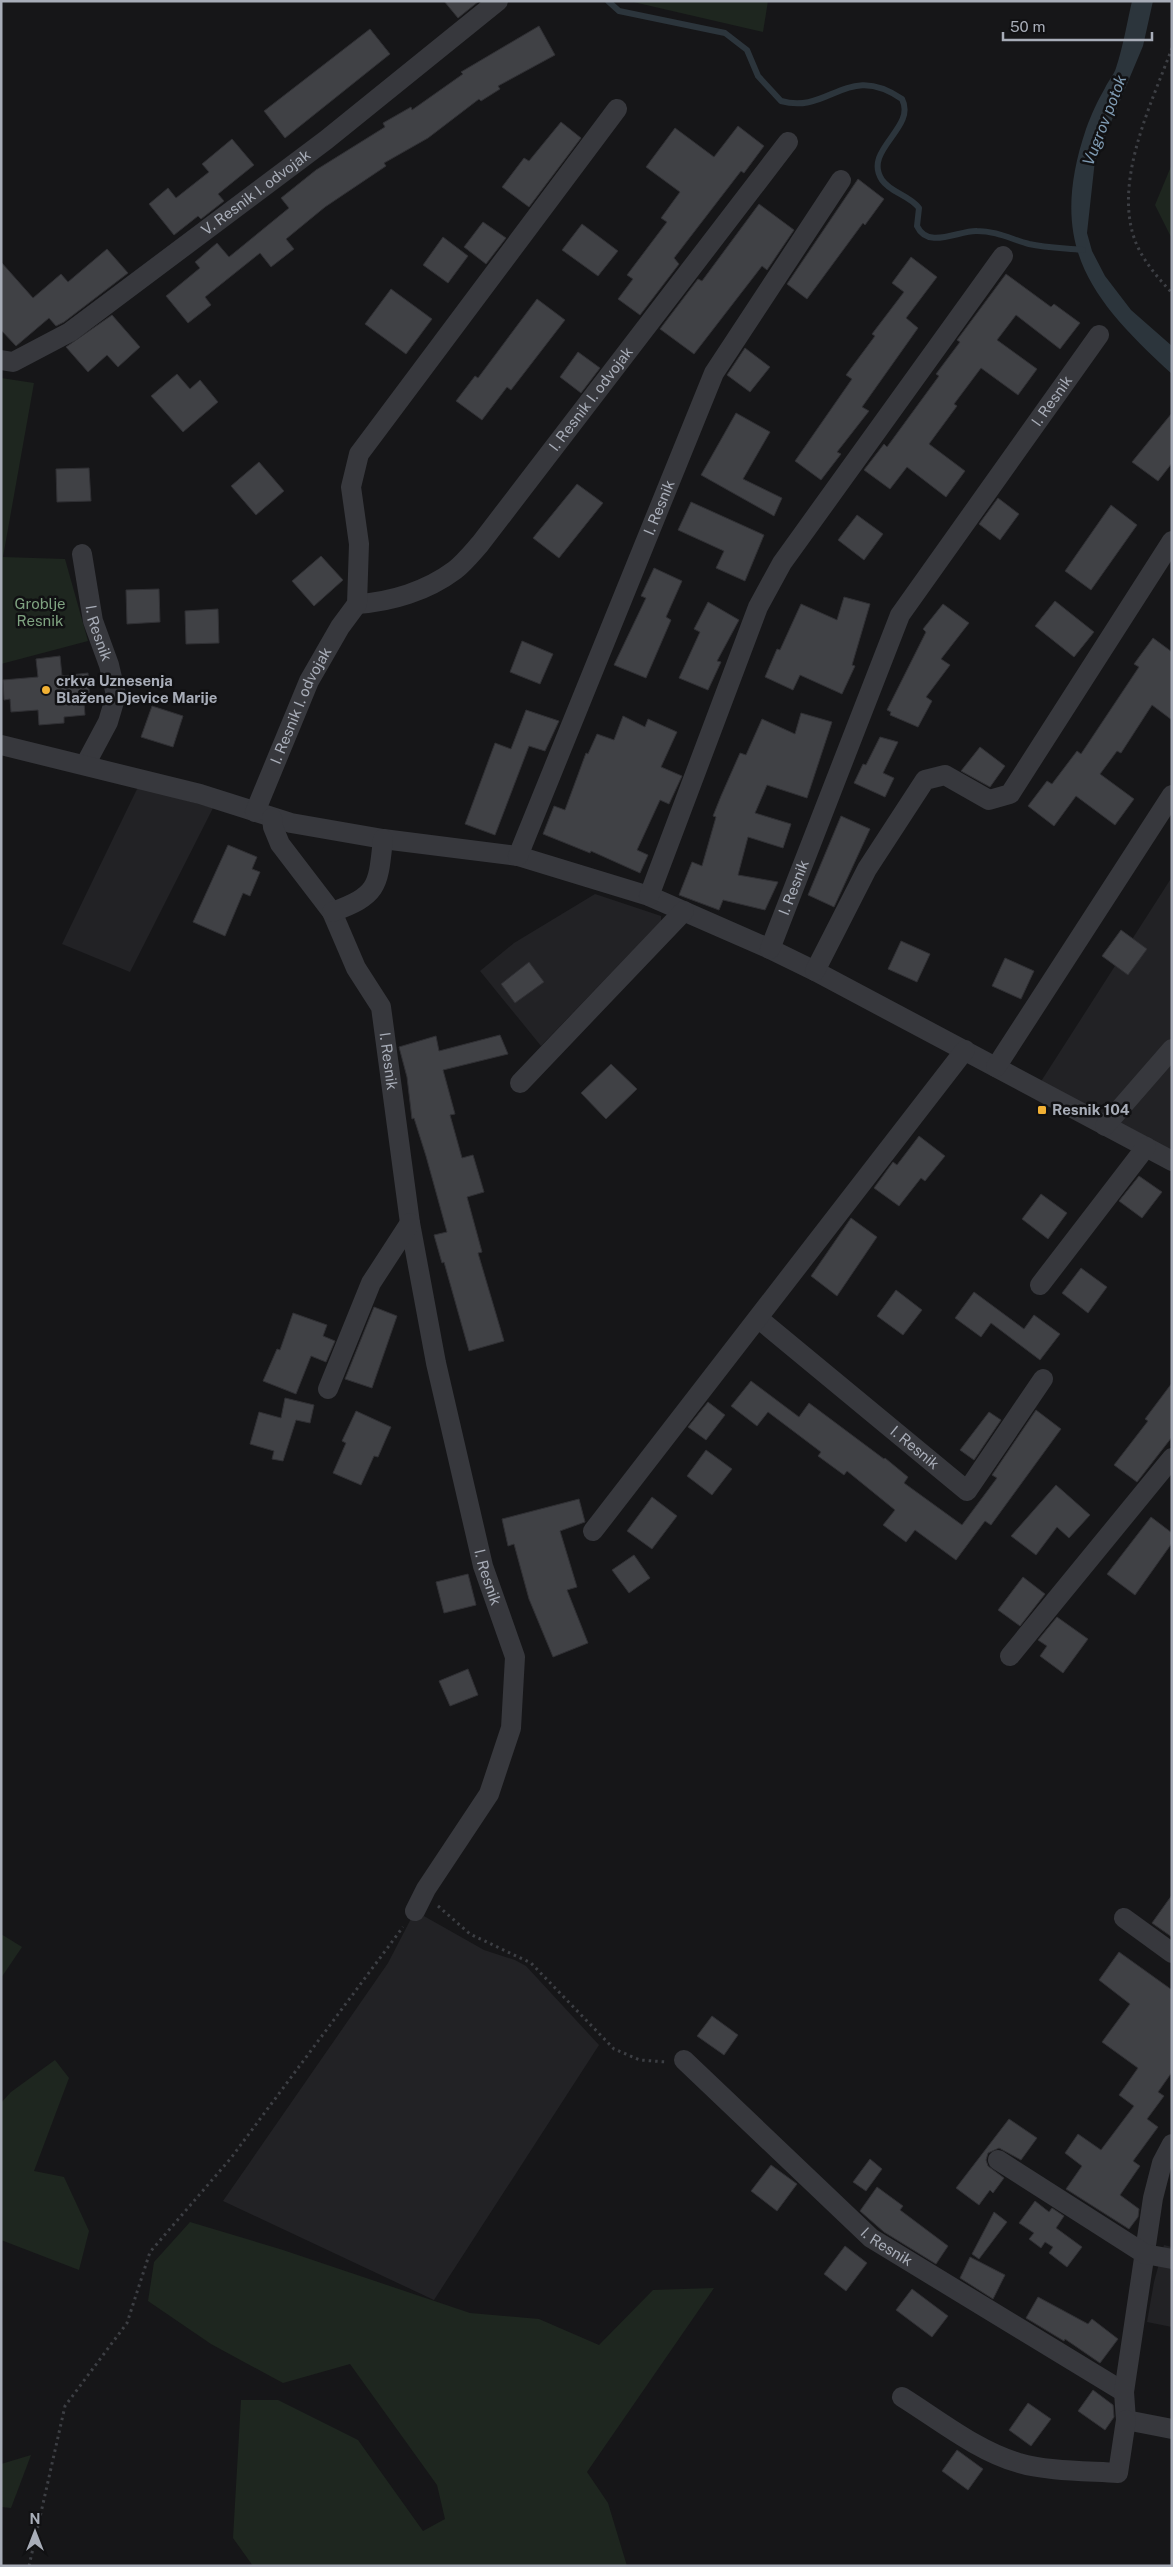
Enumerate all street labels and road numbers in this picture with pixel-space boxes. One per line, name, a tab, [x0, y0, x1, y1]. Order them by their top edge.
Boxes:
street label: V. Resnik I. odvojak	[198, 146, 313, 239]
street label: I. Resnik I. odvojak	[545, 343, 636, 454]
street label: I. Resnik	[1028, 372, 1075, 429]
street label: I. Resnik	[640, 477, 678, 537]
street label: I. Resnik	[83, 604, 116, 663]
street label: I. Resnik I. odvojak	[267, 644, 335, 766]
street label: I. Resnik	[775, 857, 812, 917]
street label: I. Resnik	[376, 1031, 401, 1091]
street label: I. Resnik	[887, 1422, 943, 1472]
street label: I. Resnik	[471, 1547, 505, 1607]
street label: I. Resnik	[857, 2224, 916, 2269]

